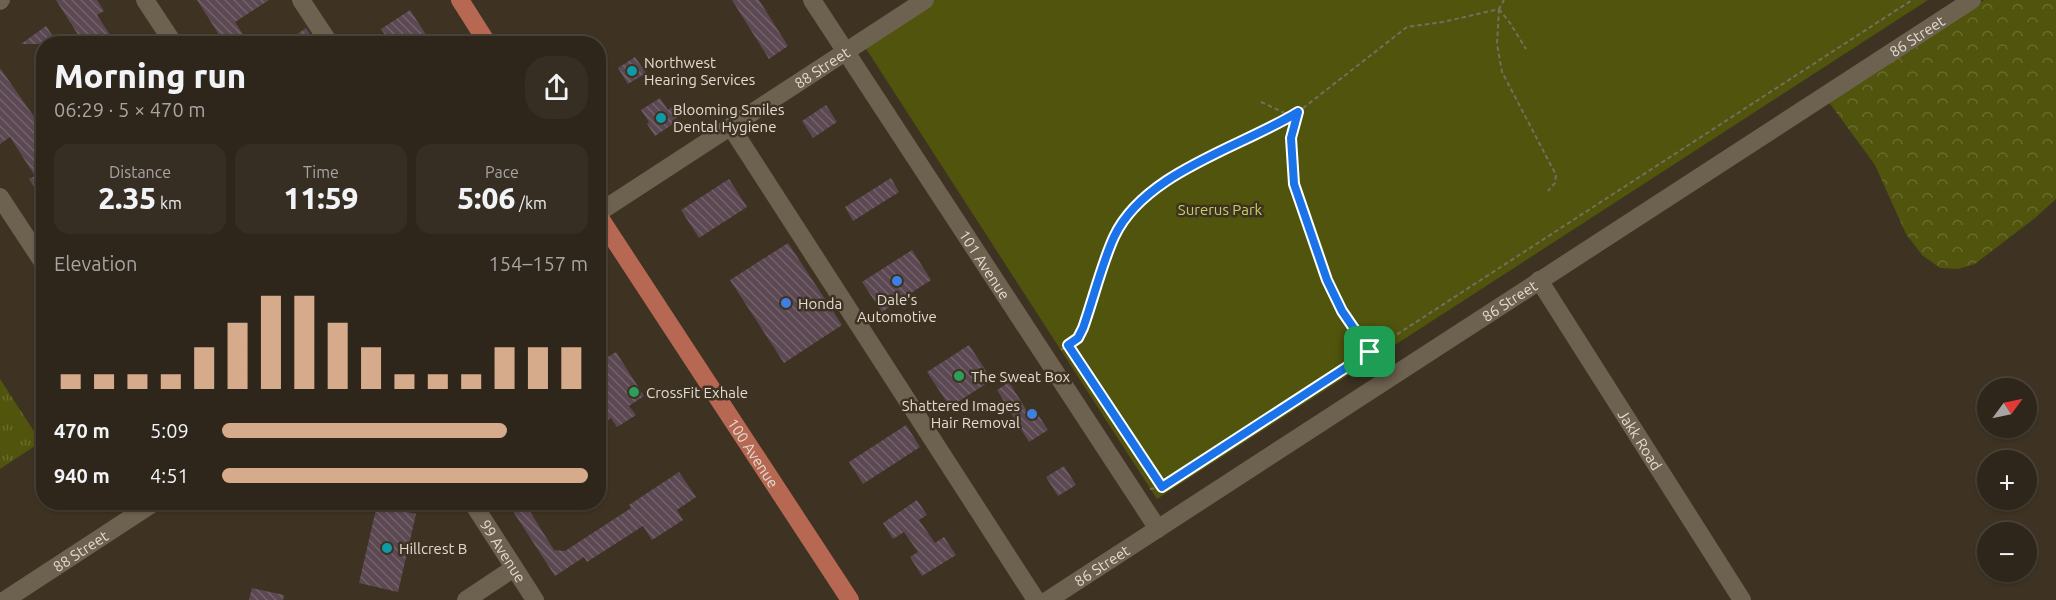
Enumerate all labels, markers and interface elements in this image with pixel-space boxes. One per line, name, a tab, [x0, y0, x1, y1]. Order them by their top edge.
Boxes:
street label: 86 Street	[1886, 12, 1948, 60]
street label: 88 Street	[791, 43, 853, 91]
place label: Northwest Hearing Services	[644, 54, 755, 88]
button: share	[525, 56, 588, 119]
text: Morning run	[54, 57, 246, 94]
marker: Northwest Hearing Services	[625, 64, 639, 78]
text: 06:29 · 5 × 470 m	[54, 98, 206, 121]
place label: Blooming Smiles Dental Hygiene	[673, 101, 784, 135]
marker: Blooming Smiles Dental Hygiene	[654, 111, 668, 125]
text: Distance	[109, 163, 171, 181]
text: Time	[303, 163, 339, 181]
text: Pace	[485, 163, 519, 181]
text: 2.35	[98, 181, 156, 215]
text: 11:59	[283, 181, 359, 215]
text: 5:06	[457, 181, 515, 215]
text: km	[156, 194, 182, 212]
text: /km	[515, 194, 547, 212]
park label: Surerus Park	[1178, 201, 1263, 218]
street label: 101 Avenue	[956, 227, 1014, 302]
text: Elevation	[54, 252, 137, 275]
text: 154–157 m	[489, 252, 588, 275]
marker: Dale's Automotive	[890, 274, 904, 288]
street label: 86 Street	[1479, 276, 1540, 325]
place label: Dale's Automotive	[857, 291, 937, 325]
place label: Honda	[798, 295, 842, 312]
marker: Honda	[779, 296, 793, 310]
pin	[1344, 326, 1395, 377]
icon: arrive	[1353, 335, 1386, 368]
place label: The Sweat Box	[971, 368, 1071, 385]
marker: The Sweat Box	[952, 369, 966, 383]
north arrow	[1977, 378, 2037, 438]
map controls	[1977, 378, 2037, 582]
place label: CrossFit Exhale	[646, 384, 748, 401]
marker: CrossFit Exhale	[627, 385, 641, 399]
place label: Shattered Images Hair Removal	[902, 397, 1020, 431]
street label: Jakk Road	[1615, 406, 1666, 473]
marker: Shattered Images Hair Removal	[1025, 407, 1039, 421]
street label: 100 Avenue	[725, 415, 782, 491]
text: 470 m	[54, 419, 110, 442]
text: 5:09	[150, 419, 189, 442]
button: +	[1977, 450, 2037, 510]
text: 940 m	[54, 464, 110, 487]
text: 4:51	[150, 464, 189, 487]
street label: 99 Avenue	[477, 516, 530, 585]
button: −	[1977, 522, 2037, 582]
street label: 88 Street	[50, 527, 111, 575]
place label: Hillcrest B	[399, 540, 467, 557]
marker: Hillcrest B	[380, 541, 394, 555]
street label: 86 Street	[1071, 541, 1133, 589]

